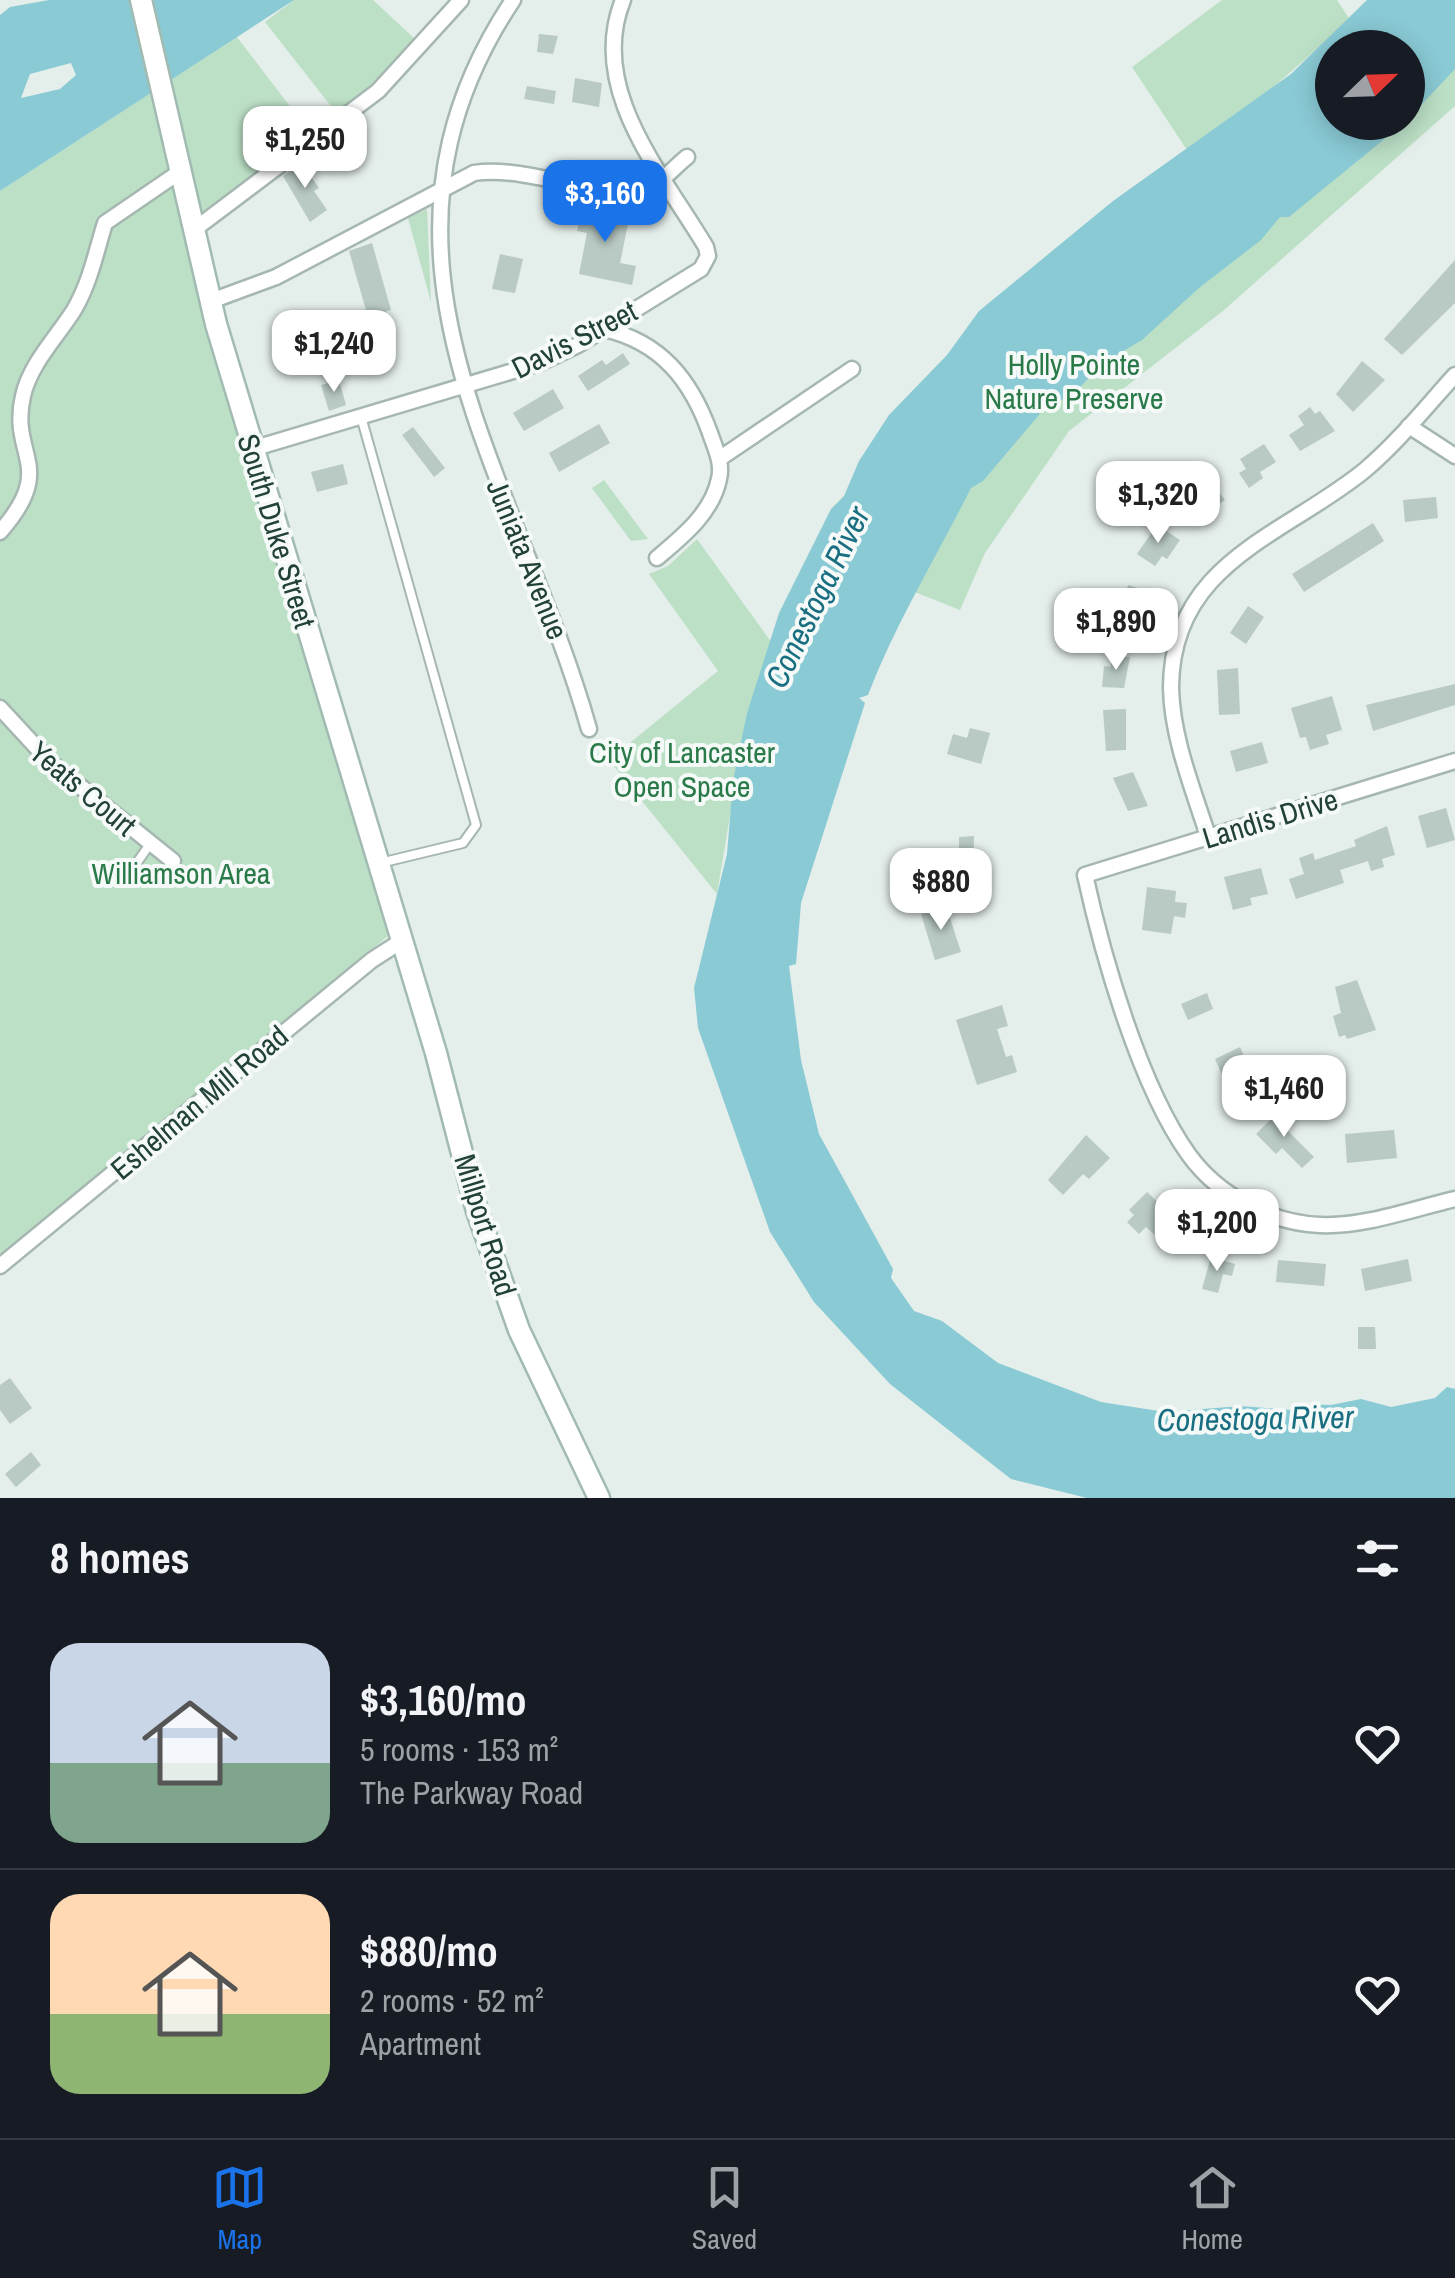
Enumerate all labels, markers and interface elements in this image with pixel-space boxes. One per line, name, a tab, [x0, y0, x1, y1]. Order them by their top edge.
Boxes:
north arrow	[1315, 30, 1425, 140]
map controls	[1315, 30, 1425, 140]
pin: $1,250	[224, 106, 386, 191]
text: $1,250	[265, 117, 345, 160]
pin: $3,160	[524, 160, 686, 245]
text: $3,160	[565, 171, 645, 214]
street label: Davis Street	[505, 290, 644, 388]
pin: $1,240	[253, 310, 415, 395]
text: $1,240	[294, 321, 374, 364]
park label: Holly Pointe Nature Preserve	[984, 344, 1164, 418]
street label: South Duke Street	[228, 429, 326, 633]
pin: $1,320	[1077, 461, 1239, 546]
text: $1,320	[1118, 472, 1198, 515]
street label: Juniata Avenue	[478, 473, 578, 645]
water label: Conestoga River	[755, 498, 880, 695]
pin: $1,890	[1035, 588, 1197, 673]
text: $1,890	[1076, 599, 1156, 642]
street label: Yeats Court	[21, 732, 145, 845]
park label: City of Lancaster Open Space	[589, 732, 776, 806]
street label: Landis Drive	[1197, 778, 1343, 858]
pin: $880	[882, 848, 1000, 933]
park label: Williamson Area	[91, 853, 271, 893]
text: $880	[912, 859, 970, 902]
street label: Eshelman Mill Road	[102, 1016, 296, 1188]
pin: $1,460	[1203, 1055, 1365, 1140]
text: $1,460	[1244, 1066, 1324, 1109]
street label: Millport Road	[445, 1149, 527, 1301]
pin: $1,200	[1136, 1189, 1298, 1274]
text: $1,200	[1177, 1200, 1257, 1243]
water label: Conestoga River	[1156, 1395, 1355, 1441]
text: 8 homes	[50, 1530, 190, 1586]
icon: filters	[1350, 1531, 1405, 1586]
text: $3,160/mo	[360, 1672, 527, 1728]
icon: home	[130, 1683, 250, 1803]
icon: heart	[1350, 1716, 1405, 1771]
text: 5 rooms · 153 m²	[360, 1728, 558, 1771]
text: The Parkway Road	[360, 1771, 583, 1814]
text: $880/mo	[360, 1923, 498, 1979]
icon: home	[130, 1934, 250, 2054]
icon: heart	[1350, 1967, 1405, 2022]
text: 2 rooms · 52 m²	[360, 1979, 544, 2022]
text: Apartment	[360, 2022, 481, 2065]
tab: Map	[212, 2160, 267, 2258]
tab: Saved	[692, 2160, 757, 2258]
tab: Home	[1181, 2160, 1243, 2258]

